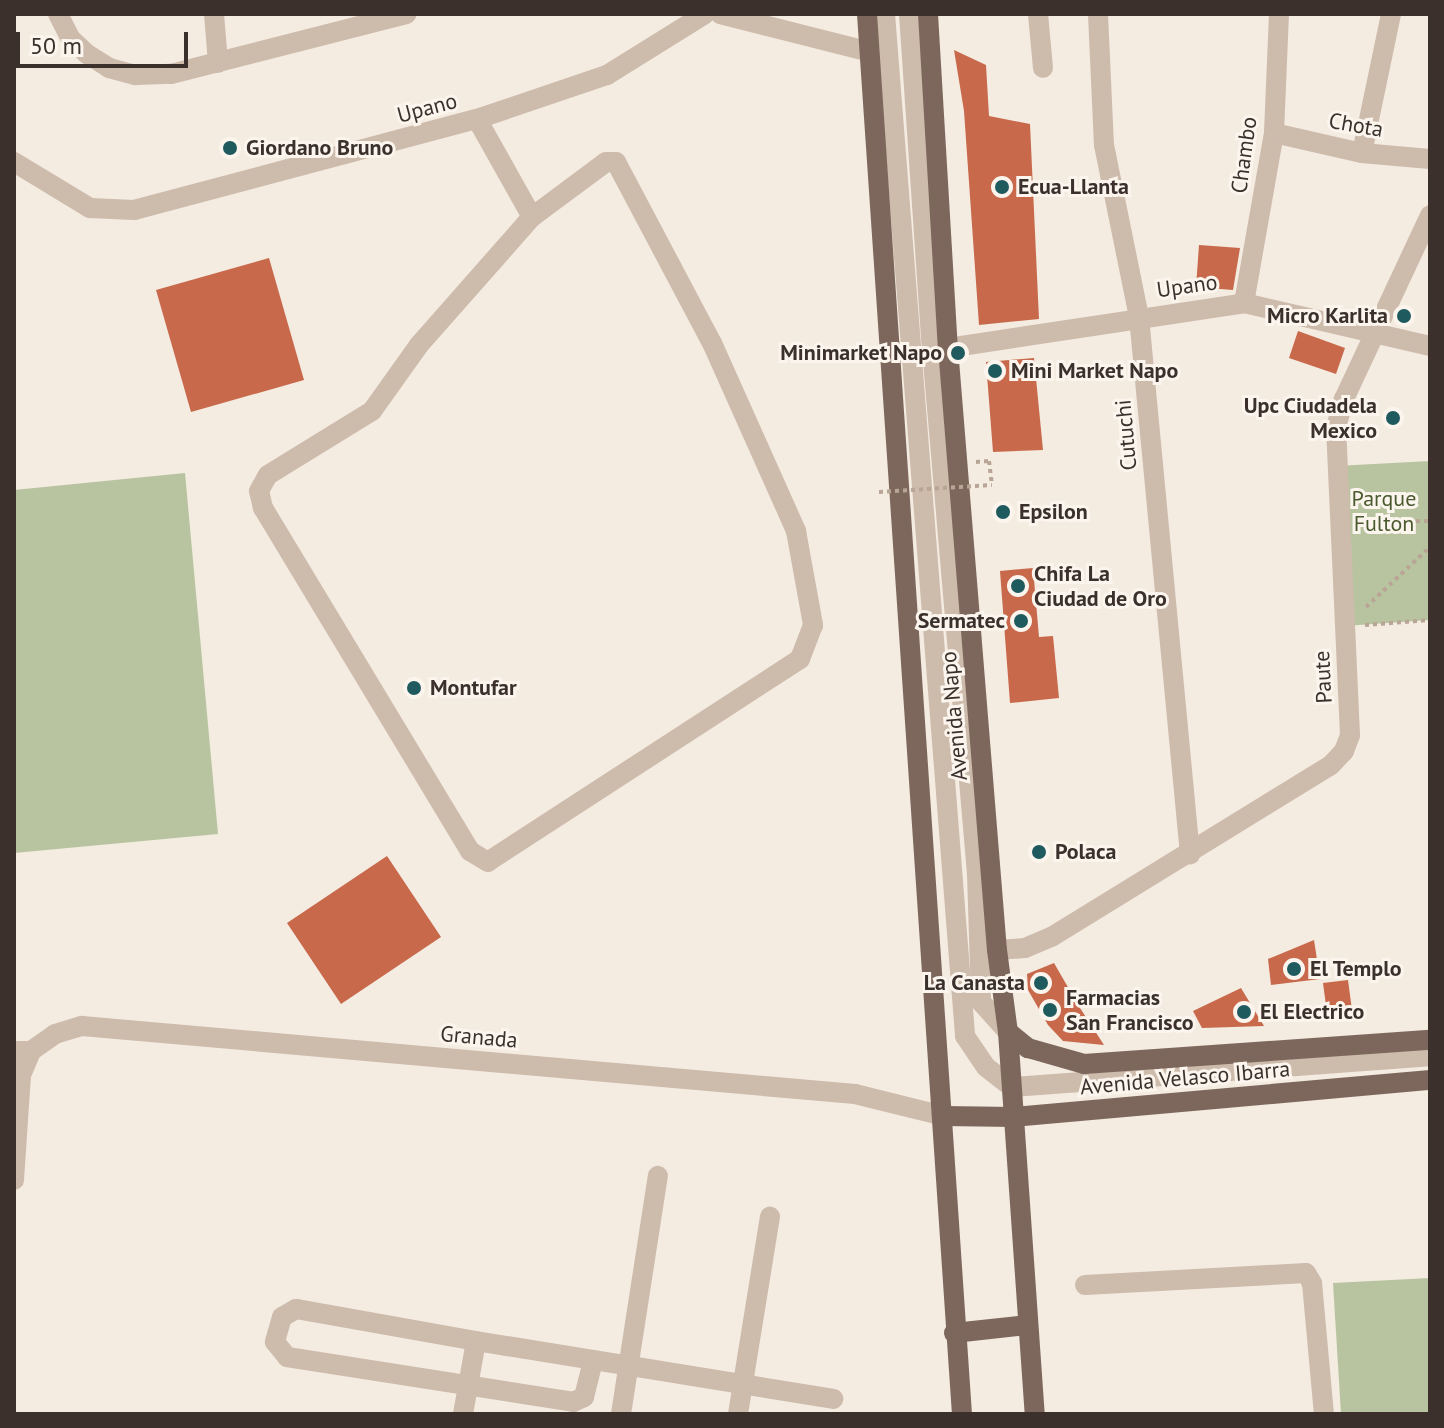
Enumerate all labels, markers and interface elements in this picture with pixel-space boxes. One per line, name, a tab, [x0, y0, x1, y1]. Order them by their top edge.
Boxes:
scale bar	[20, 16, 192, 66]
text: 50 m	[30, 30, 82, 61]
street label: Upano	[394, 87, 460, 129]
street label: Chota	[1327, 107, 1385, 143]
street label: Chambo	[1226, 115, 1262, 195]
place label: Giordano Bruno	[246, 135, 393, 161]
marker: Giordano Bruno	[221, 139, 239, 157]
place label: Ecua-Llanta	[1018, 174, 1129, 200]
marker: Ecua-Llanta	[993, 178, 1011, 196]
street label: Upano	[1155, 269, 1219, 303]
place label: Micro Karlita	[1267, 303, 1388, 329]
marker: Micro Karlita	[1395, 307, 1413, 325]
place label: Minimarket Napo	[780, 340, 942, 366]
marker: Minimarket Napo	[949, 344, 967, 362]
place label: Mini Market Napo	[1011, 358, 1178, 384]
marker: Mini Market Napo	[986, 362, 1004, 380]
place label: Upc Ciudadela Mexico	[1243, 392, 1377, 444]
street label: Cutuchi	[1110, 398, 1142, 472]
marker: Upc Ciudadela Mexico	[1384, 409, 1402, 427]
park label: Parque Fulton	[1352, 485, 1416, 536]
place label: Epsilon	[1019, 499, 1088, 525]
marker: Epsilon	[994, 503, 1012, 521]
place label: Chifa La Ciudad de Oro	[1034, 560, 1167, 612]
marker: Chifa La Ciudad de Oro	[1009, 577, 1027, 595]
place label: Sermatec	[918, 608, 1005, 634]
marker: Sermatec	[1012, 612, 1030, 630]
street label: Avenida Napo	[935, 650, 973, 782]
street label: Paute	[1308, 650, 1338, 704]
place label: Montufar	[430, 675, 517, 701]
marker: Montufar	[405, 679, 423, 697]
place label: Polaca	[1055, 839, 1116, 865]
marker: Polaca	[1030, 843, 1048, 861]
place label: El Templo	[1310, 956, 1402, 982]
marker: El Templo	[1285, 960, 1303, 978]
place label: La Canasta	[923, 970, 1025, 996]
marker: La Canasta	[1032, 974, 1050, 992]
place label: Farmacias San Francisco	[1066, 984, 1194, 1036]
place label: El Electrico	[1260, 999, 1364, 1025]
marker: Farmacias San Francisco	[1041, 1001, 1059, 1019]
marker: El Electrico	[1235, 1003, 1253, 1021]
street label: Granada	[439, 1020, 519, 1054]
street label: Avenida Velasco Ibarra	[1079, 1056, 1291, 1100]

